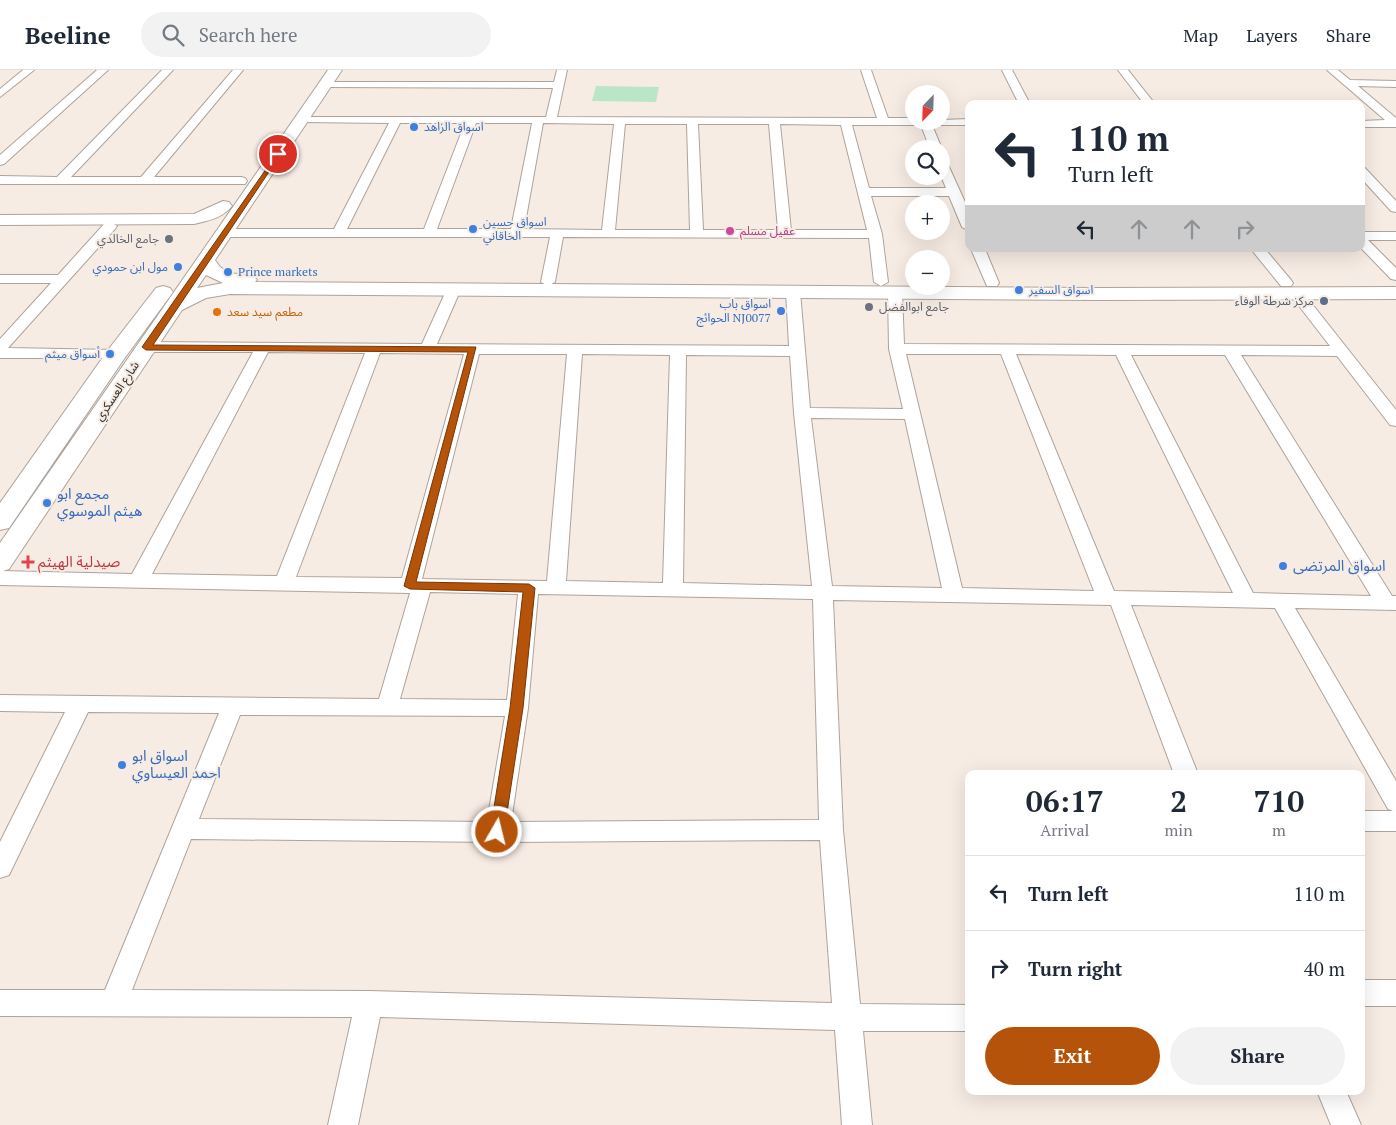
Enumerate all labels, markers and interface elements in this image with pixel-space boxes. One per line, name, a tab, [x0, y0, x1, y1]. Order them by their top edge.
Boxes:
search box	[141, 12, 491, 57]
text: Beeline	[25, 19, 111, 51]
icon: search	[159, 21, 187, 49]
text: Search here	[199, 22, 297, 47]
text: Map	[1183, 23, 1218, 47]
text: Layers	[1246, 23, 1298, 47]
text: Share	[1326, 23, 1371, 47]
north arrow	[905, 85, 950, 130]
map controls	[905, 85, 950, 295]
text: 110 m	[1068, 115, 1169, 161]
place label: اسواق الزاهد	[424, 119, 484, 134]
icon: left	[985, 120, 1050, 185]
marker: اسواق الزاهد	[408, 121, 420, 133]
pin	[257, 133, 299, 175]
icon: arrive	[264, 140, 292, 168]
button: search	[905, 140, 950, 185]
text: Turn left	[1068, 159, 1154, 188]
button: +	[905, 195, 950, 240]
place label: اسواق حسين الخاقاني	[483, 214, 547, 246]
icon: left	[1072, 215, 1100, 243]
icon: ahead	[1125, 215, 1153, 243]
icon: ahead	[1178, 215, 1206, 243]
icon: right	[1231, 215, 1259, 243]
marker: اسواق حسين الخاقاني	[467, 223, 479, 235]
place label: عقيل مسلم	[740, 223, 795, 240]
marker: عقيل مسلم	[724, 225, 736, 237]
place label: جامع الخالدي	[97, 231, 159, 249]
marker: جامع الخالدي	[163, 233, 175, 245]
button: −	[905, 250, 950, 295]
place label: مول ابن حمودي	[93, 259, 168, 277]
marker: مول ابن حمودي	[172, 261, 184, 273]
place label: Prince markets	[238, 264, 318, 279]
marker: Prince markets	[222, 266, 234, 278]
place label: اسواق السفير	[1028, 282, 1093, 297]
marker: اسواق السفير	[1013, 284, 1025, 296]
place label: مركز شرطة الوفاء	[1235, 293, 1314, 308]
marker: مركز شرطة الوفاء	[1318, 295, 1330, 307]
place label: اسواق باب الحوائج NJ0077	[696, 296, 771, 327]
place label: جامع ابوالفضل	[879, 299, 949, 316]
marker: جامع ابوالفضل	[863, 301, 875, 313]
place label: مطعم سيد سعد	[227, 304, 303, 321]
marker: اسواق باب الحوائج NJ0077	[775, 305, 787, 317]
marker: مطعم سيد سعد	[211, 306, 223, 318]
place label: أسواق ميثم	[45, 346, 100, 363]
marker: أسواق ميثم	[104, 348, 116, 360]
street label: شارع العسكري	[91, 358, 144, 425]
place label: مجمع ابو هيثم الموسوي	[57, 483, 142, 522]
marker: مجمع ابو هيثم الموسوي	[41, 497, 53, 509]
place label: صيدلية الهيثم	[38, 551, 120, 573]
place label: اسواق المرتضى	[1293, 555, 1386, 575]
marker: صيدلية الهيثم	[22, 556, 34, 568]
marker: اسواق المرتضى	[1277, 560, 1289, 572]
place label: اسواق ابو احمد العيساوي	[132, 745, 221, 784]
marker: اسواق ابو احمد العيساوي	[116, 759, 128, 771]
text: 06:17	[1026, 781, 1104, 821]
text: 2	[1170, 781, 1187, 821]
text: 710	[1253, 781, 1304, 821]
position arrow	[470, 805, 522, 857]
text: Arrival	[1040, 819, 1089, 841]
text: min	[1165, 819, 1193, 841]
text: m	[1272, 819, 1286, 841]
icon: left	[985, 879, 1013, 907]
text: Turn left	[1028, 881, 1109, 906]
text: 110 m	[1294, 881, 1345, 906]
icon: right	[985, 954, 1013, 982]
text: Turn right	[1028, 956, 1122, 981]
text: 40 m	[1304, 956, 1345, 981]
button: Exit	[985, 1027, 1160, 1085]
button: Share	[1170, 1027, 1345, 1085]

